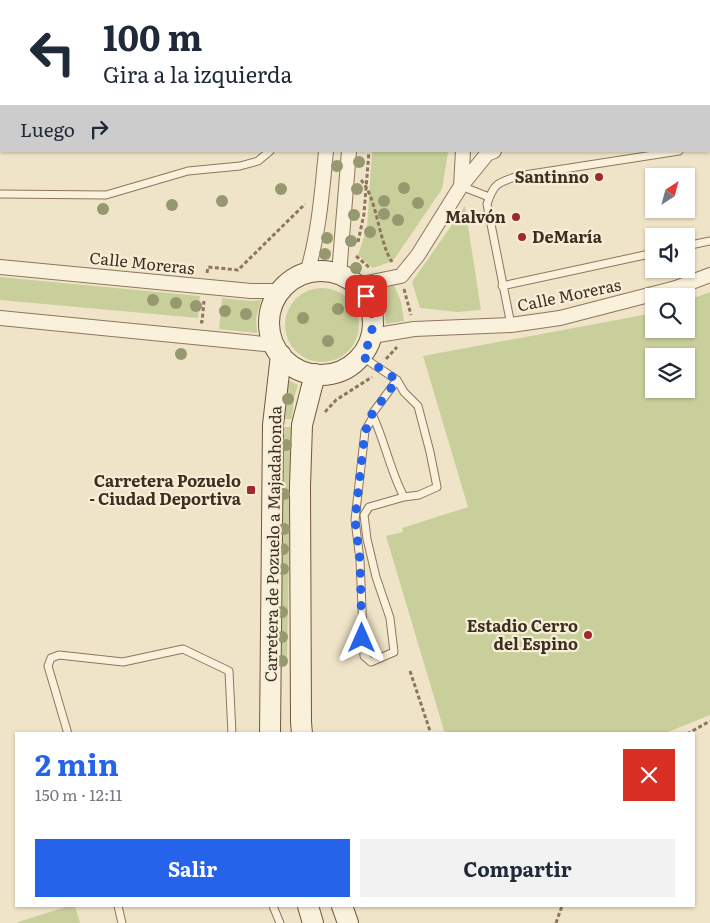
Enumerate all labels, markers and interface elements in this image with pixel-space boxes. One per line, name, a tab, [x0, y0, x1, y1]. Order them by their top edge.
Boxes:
text: 100 m	[103, 10, 203, 62]
icon: left	[20, 20, 85, 85]
text: Gira a la izquierda	[103, 57, 292, 90]
text: Luego	[20, 115, 75, 143]
icon: right	[85, 115, 113, 143]
place label: Santinno	[515, 164, 589, 188]
north arrow	[645, 168, 695, 218]
map controls	[645, 168, 695, 398]
marker: Santinno	[593, 171, 605, 183]
place label: Malvón	[445, 204, 506, 228]
marker: Malvón	[510, 211, 522, 223]
place label: DeMaría	[532, 224, 603, 248]
button: sound	[645, 228, 695, 278]
marker: DeMaría	[516, 231, 528, 243]
street label: Calle Moreras	[88, 245, 196, 279]
street label: Calle Moreras	[515, 271, 623, 317]
pin	[345, 275, 387, 317]
icon: arrive	[352, 282, 380, 310]
button: search	[645, 288, 695, 338]
button: layers	[645, 348, 695, 398]
street label: Carretera de Pozuelo a Majadahonda	[258, 405, 286, 682]
place label: Carretera Pozuelo - Ciudad Deportiva	[89, 468, 242, 510]
marker: Carretera Pozuelo - Ciudad Deportiva	[245, 484, 257, 496]
position arrow	[335, 611, 387, 663]
place label: Estadio Cerro del Espino	[467, 613, 578, 655]
marker: Estadio Cerro del Espino	[582, 629, 594, 641]
text: 2 min	[35, 741, 119, 785]
button: close	[623, 749, 675, 801]
text: 150 m · 12:11	[35, 782, 122, 806]
button: Salir	[35, 839, 350, 897]
button: Compartir	[360, 839, 675, 897]

